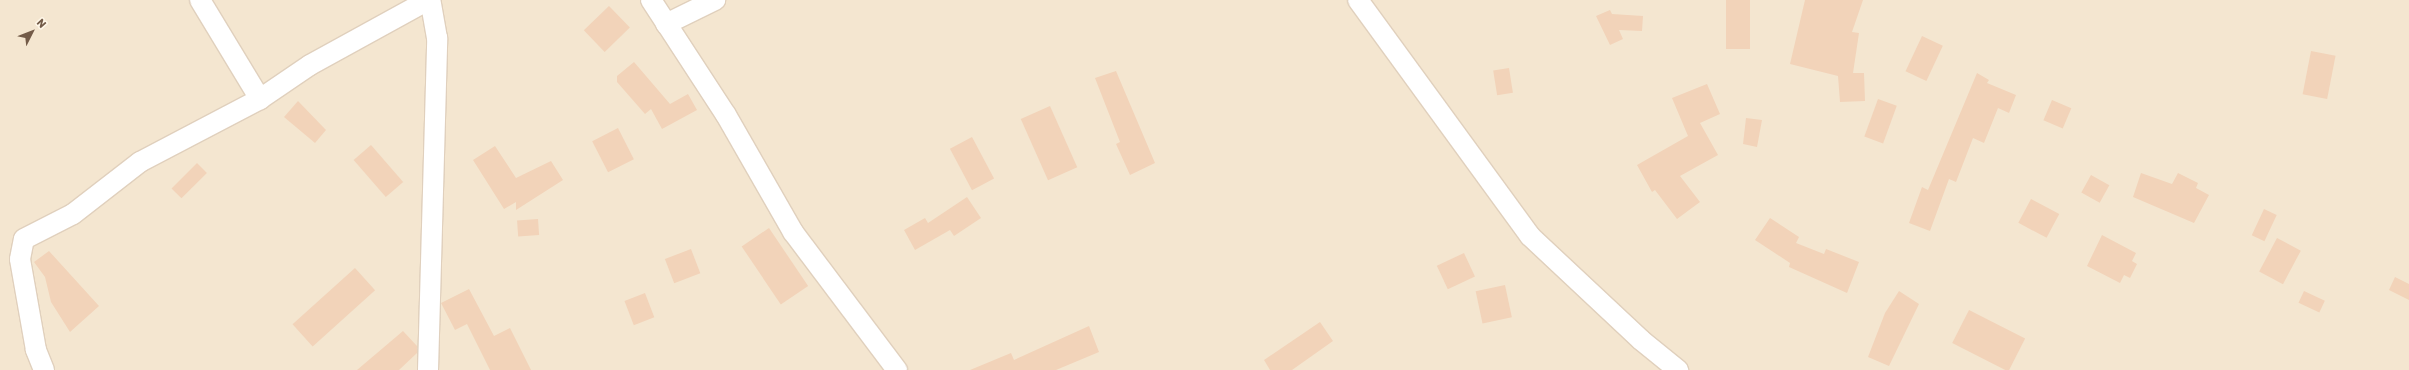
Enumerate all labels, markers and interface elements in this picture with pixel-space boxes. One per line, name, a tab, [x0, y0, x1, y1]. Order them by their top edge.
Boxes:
north arrow	[12, 12, 52, 52]
text: N	[34, 16, 49, 31]

